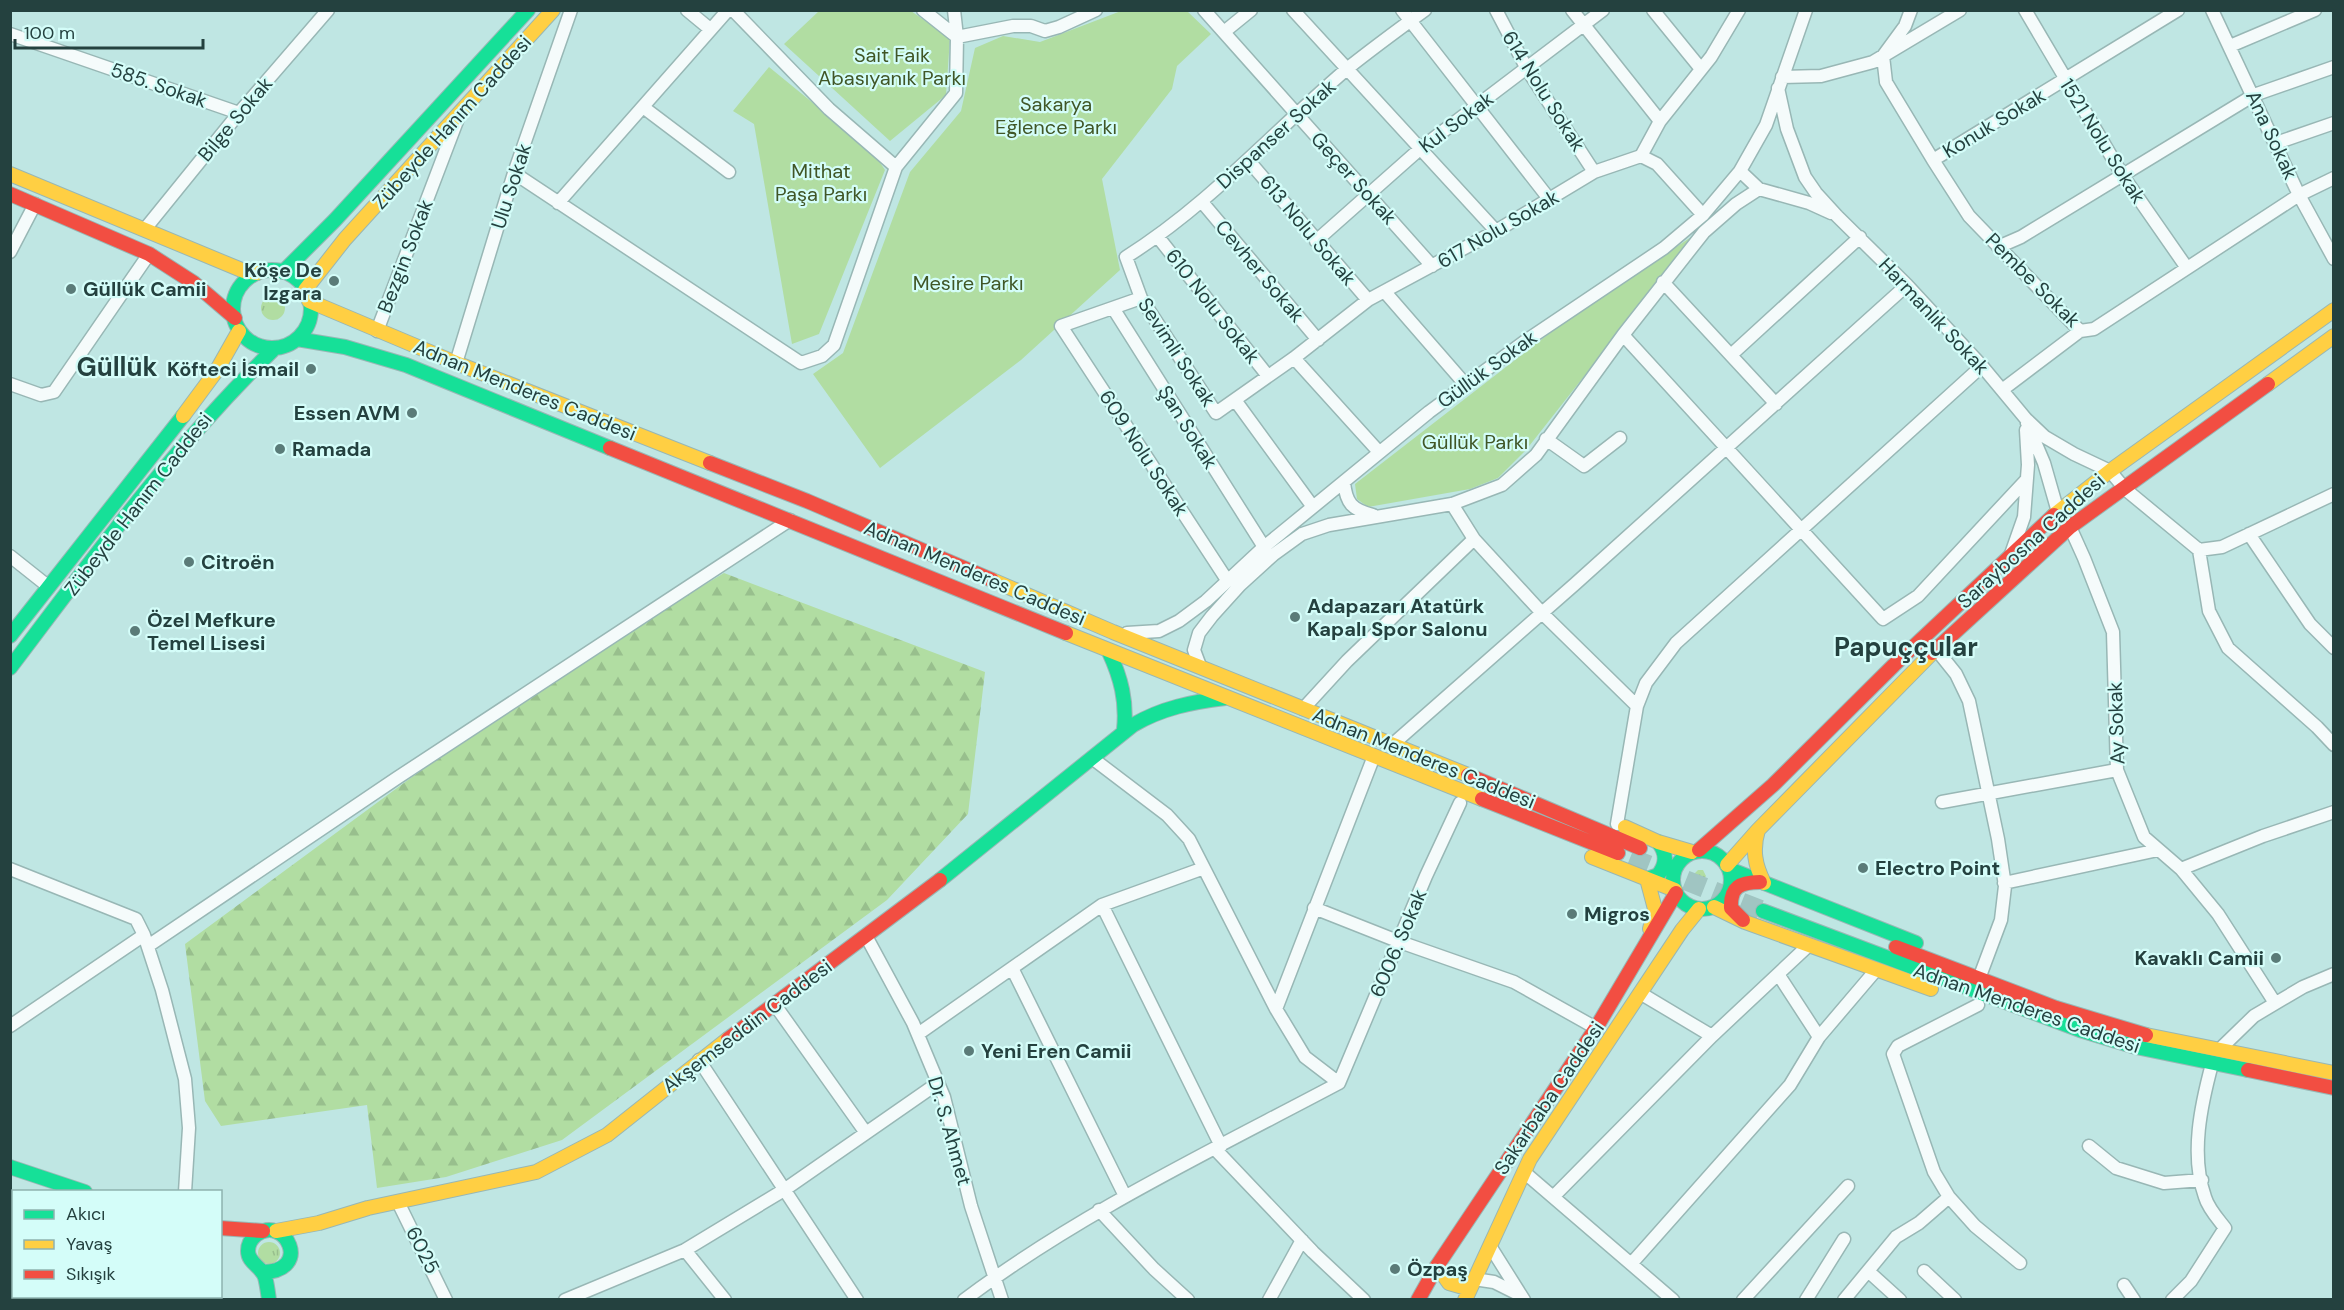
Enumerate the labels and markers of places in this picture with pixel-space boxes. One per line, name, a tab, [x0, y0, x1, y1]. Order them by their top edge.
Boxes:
place label: Köşe De Izgara	[244, 257, 322, 306]
marker: Köşe De Izgara	[327, 274, 341, 288]
place label: Güllük Camii	[83, 276, 206, 302]
marker: Güllük Camii	[64, 282, 78, 296]
place label: Köfteci İsmail	[167, 356, 299, 382]
marker: Köfteci İsmail	[304, 362, 318, 376]
place label: Essen AVM	[294, 400, 400, 426]
marker: Essen AVM	[405, 406, 419, 420]
place label: Ramada	[292, 436, 371, 462]
marker: Ramada	[273, 442, 287, 456]
place label: Citroën	[201, 549, 275, 575]
marker: Citroën	[182, 555, 196, 569]
place label: Adapazarı Atatürk Kapalı Spor Salonu	[1307, 593, 1488, 642]
place label: Özel Mefkure Temel Lisesi	[147, 607, 276, 656]
marker: Adapazarı Atatürk Kapalı Spor Salonu	[1288, 610, 1302, 624]
marker: Özel Mefkure Temel Lisesi	[128, 624, 142, 638]
place label: Electro Point	[1875, 855, 2000, 881]
marker: Electro Point	[1856, 861, 1870, 875]
place label: Migros	[1584, 901, 1650, 927]
marker: Migros	[1565, 907, 1579, 921]
place label: Kavaklı Camii	[2135, 945, 2264, 971]
marker: Kavaklı Camii	[2269, 951, 2283, 965]
place label: Yeni Eren Camii	[981, 1038, 1131, 1064]
marker: Yeni Eren Camii	[962, 1044, 976, 1058]
place label: Özpaş	[1407, 1256, 1468, 1282]
marker: Özpaş	[1388, 1262, 1402, 1276]

